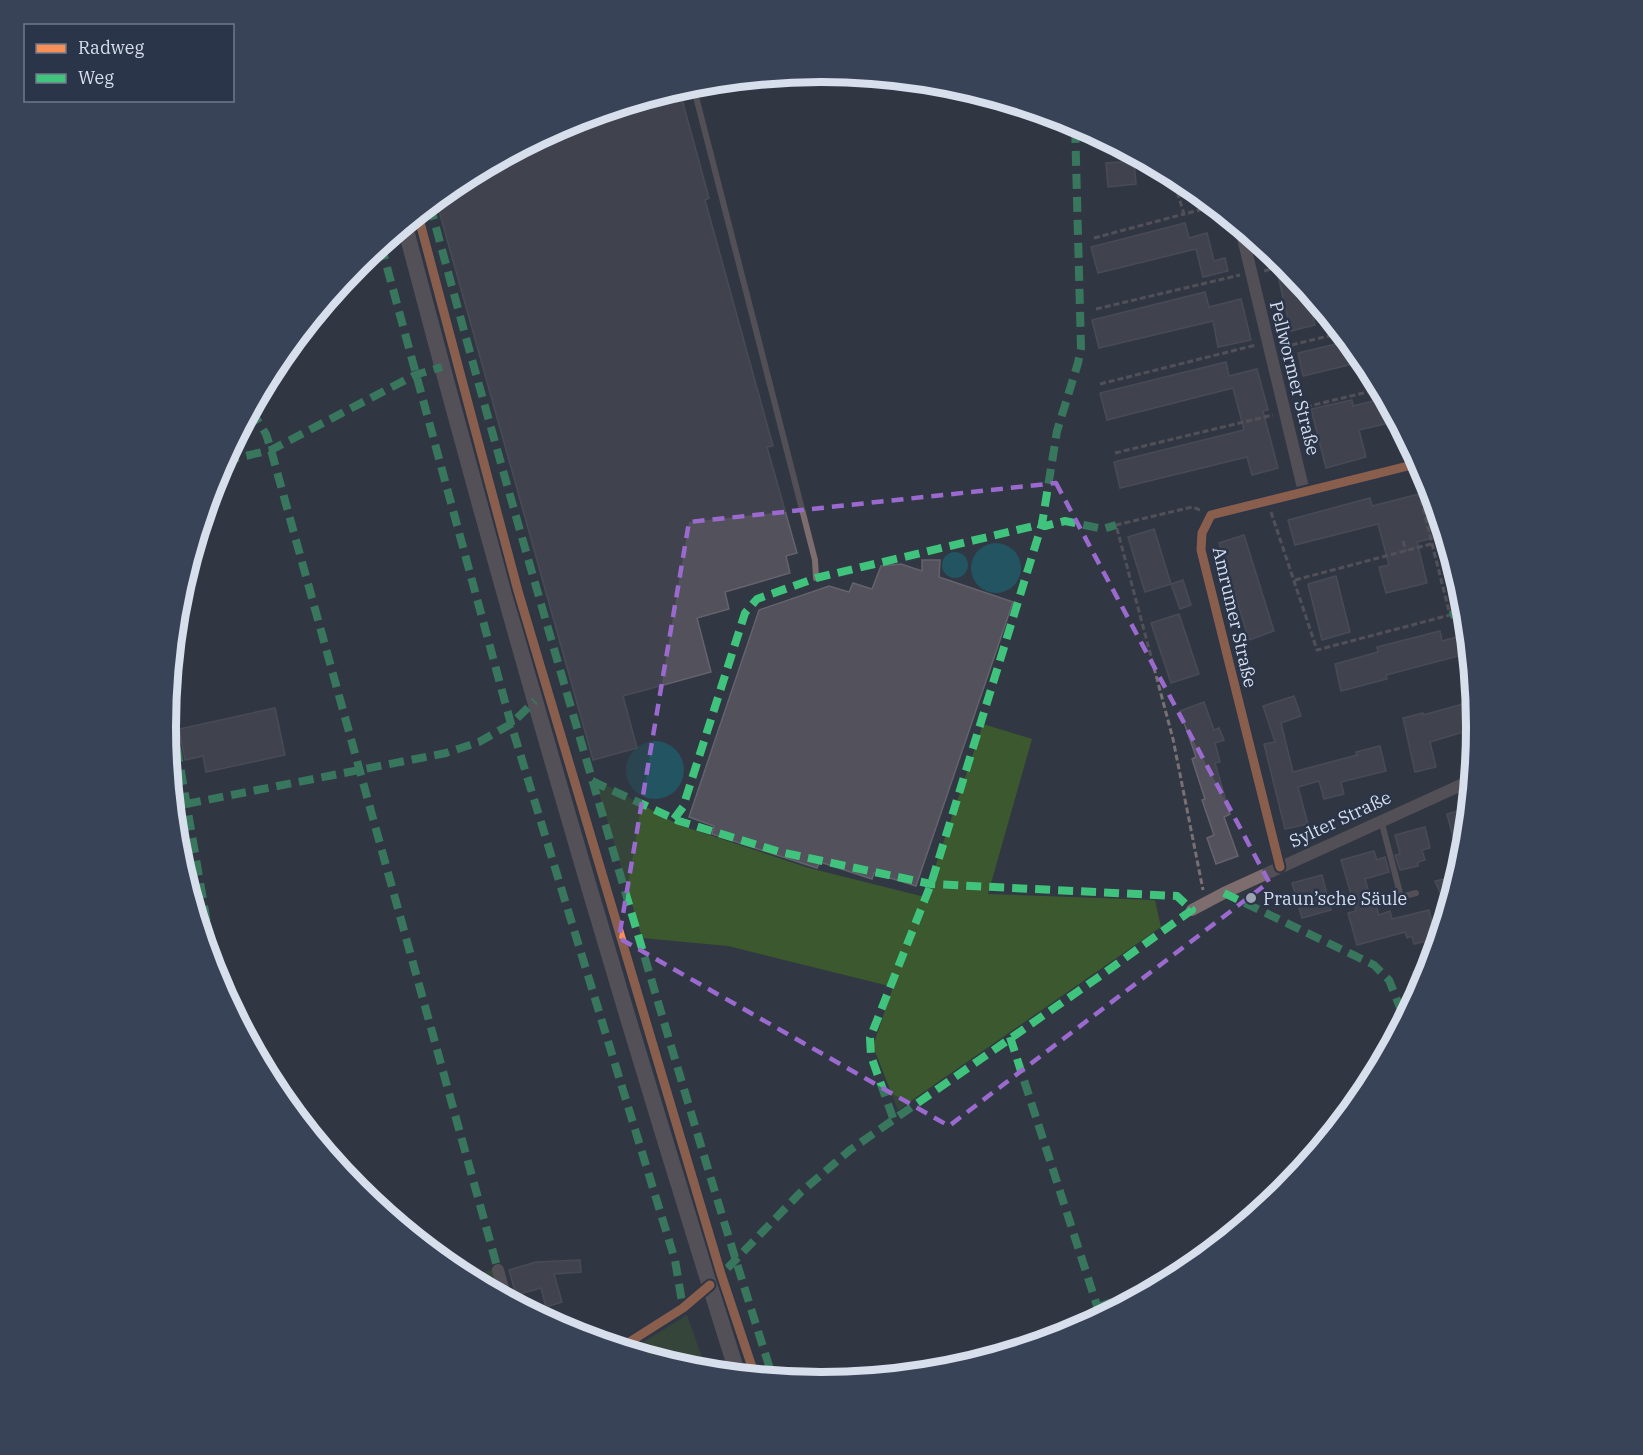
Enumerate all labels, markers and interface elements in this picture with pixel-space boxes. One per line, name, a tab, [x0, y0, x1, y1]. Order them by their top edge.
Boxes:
legend	[24, 24, 234, 102]
text: Radweg	[78, 36, 144, 59]
text: Weg	[78, 66, 114, 89]
street label: Pellwormer Straße	[1265, 298, 1325, 458]
street label: Amrumer Straße	[1208, 544, 1262, 690]
street label: Sylter Straße	[1285, 785, 1395, 853]
place label: Praun’sche Säule	[1263, 887, 1407, 910]
marker: Praun’sche Säule	[1244, 891, 1258, 905]

